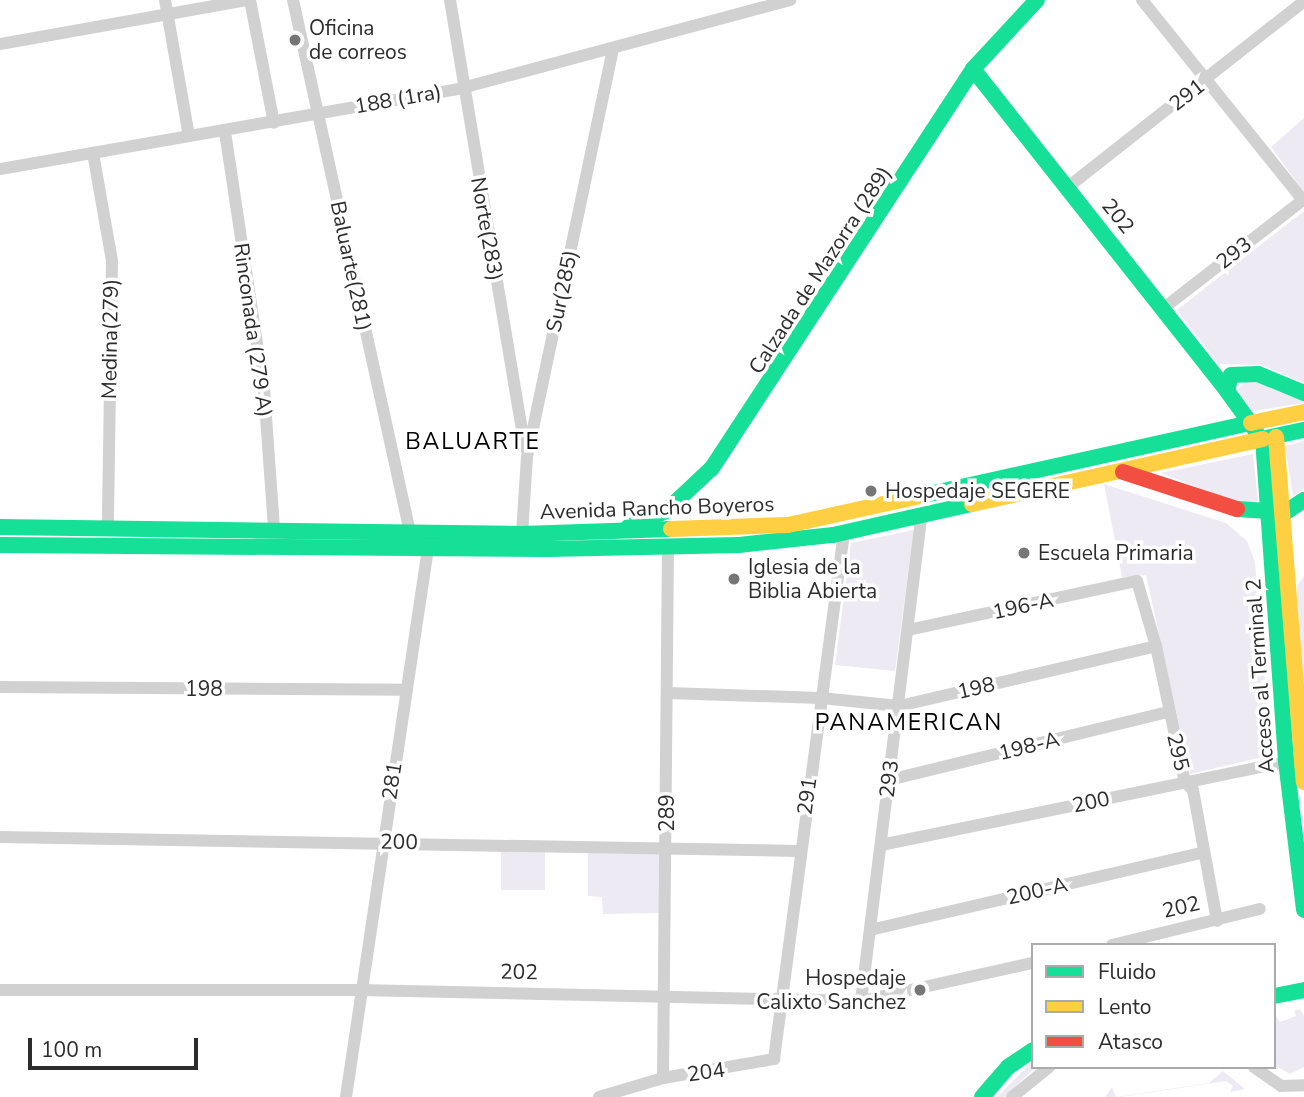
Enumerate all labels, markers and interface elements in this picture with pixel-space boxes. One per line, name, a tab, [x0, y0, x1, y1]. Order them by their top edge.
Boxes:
place label: Oficina de correos	[309, 15, 407, 65]
marker: Oficina de correos	[287, 32, 303, 48]
street label: 291	[1164, 73, 1210, 117]
street label: 188 (1ra)	[353, 79, 443, 119]
street label: Calzada de Mazorra (289)	[743, 162, 897, 378]
street label: Norte(283)	[465, 175, 509, 283]
street label: 202	[1096, 193, 1140, 239]
street label: Baluarte(281)	[325, 199, 377, 333]
street label: 293	[1211, 231, 1257, 275]
street label: Rinconada (279 A)	[228, 241, 278, 419]
street label: Sur(285)	[541, 248, 583, 334]
street label: Medina(279)	[96, 279, 124, 399]
district label: BALUARTE	[406, 428, 540, 456]
place label: Hospedaje SEGERE	[885, 478, 1070, 504]
marker: Hospedaje SEGERE	[863, 483, 879, 499]
street label: Avenida Rancho Boyeros	[539, 491, 775, 525]
place label: Escuela Primaria	[1038, 540, 1194, 566]
marker: Escuela Primaria	[1016, 545, 1032, 561]
place label: Iglesia de la Biblia Abierta	[748, 554, 877, 604]
marker: Iglesia de la Biblia Abierta	[726, 571, 742, 587]
street label: Acceso al Terminal 2	[1241, 578, 1279, 774]
street label: 196-A	[990, 587, 1056, 625]
street label: 198	[955, 671, 997, 705]
street label: 198	[185, 676, 223, 702]
district label: PANAMERICAN	[816, 709, 1002, 737]
street label: 198-A	[996, 726, 1062, 766]
street label: 295	[1161, 731, 1195, 773]
street label: 293	[874, 759, 904, 799]
street label: 281	[377, 760, 407, 802]
street label: 291	[792, 776, 822, 816]
street label: 200	[1070, 786, 1112, 818]
street label: 289	[654, 794, 680, 832]
street label: 200	[380, 829, 418, 855]
street label: 200-A	[1004, 872, 1070, 910]
street label: 202	[1160, 890, 1202, 924]
legend	[1031, 943, 1276, 1069]
text: Fluido	[1098, 958, 1156, 986]
street label: 202	[500, 959, 538, 985]
place label: Hospedaje Calixto Sanchez	[756, 965, 906, 1015]
marker: Hospedaje Calixto Sanchez	[912, 982, 928, 998]
text: Lento	[1098, 993, 1151, 1021]
scale bar	[32, 1024, 201, 1068]
text: Atasco	[1098, 1028, 1163, 1056]
text: 100 m	[41, 1036, 102, 1064]
street label: 204	[686, 1057, 726, 1087]

